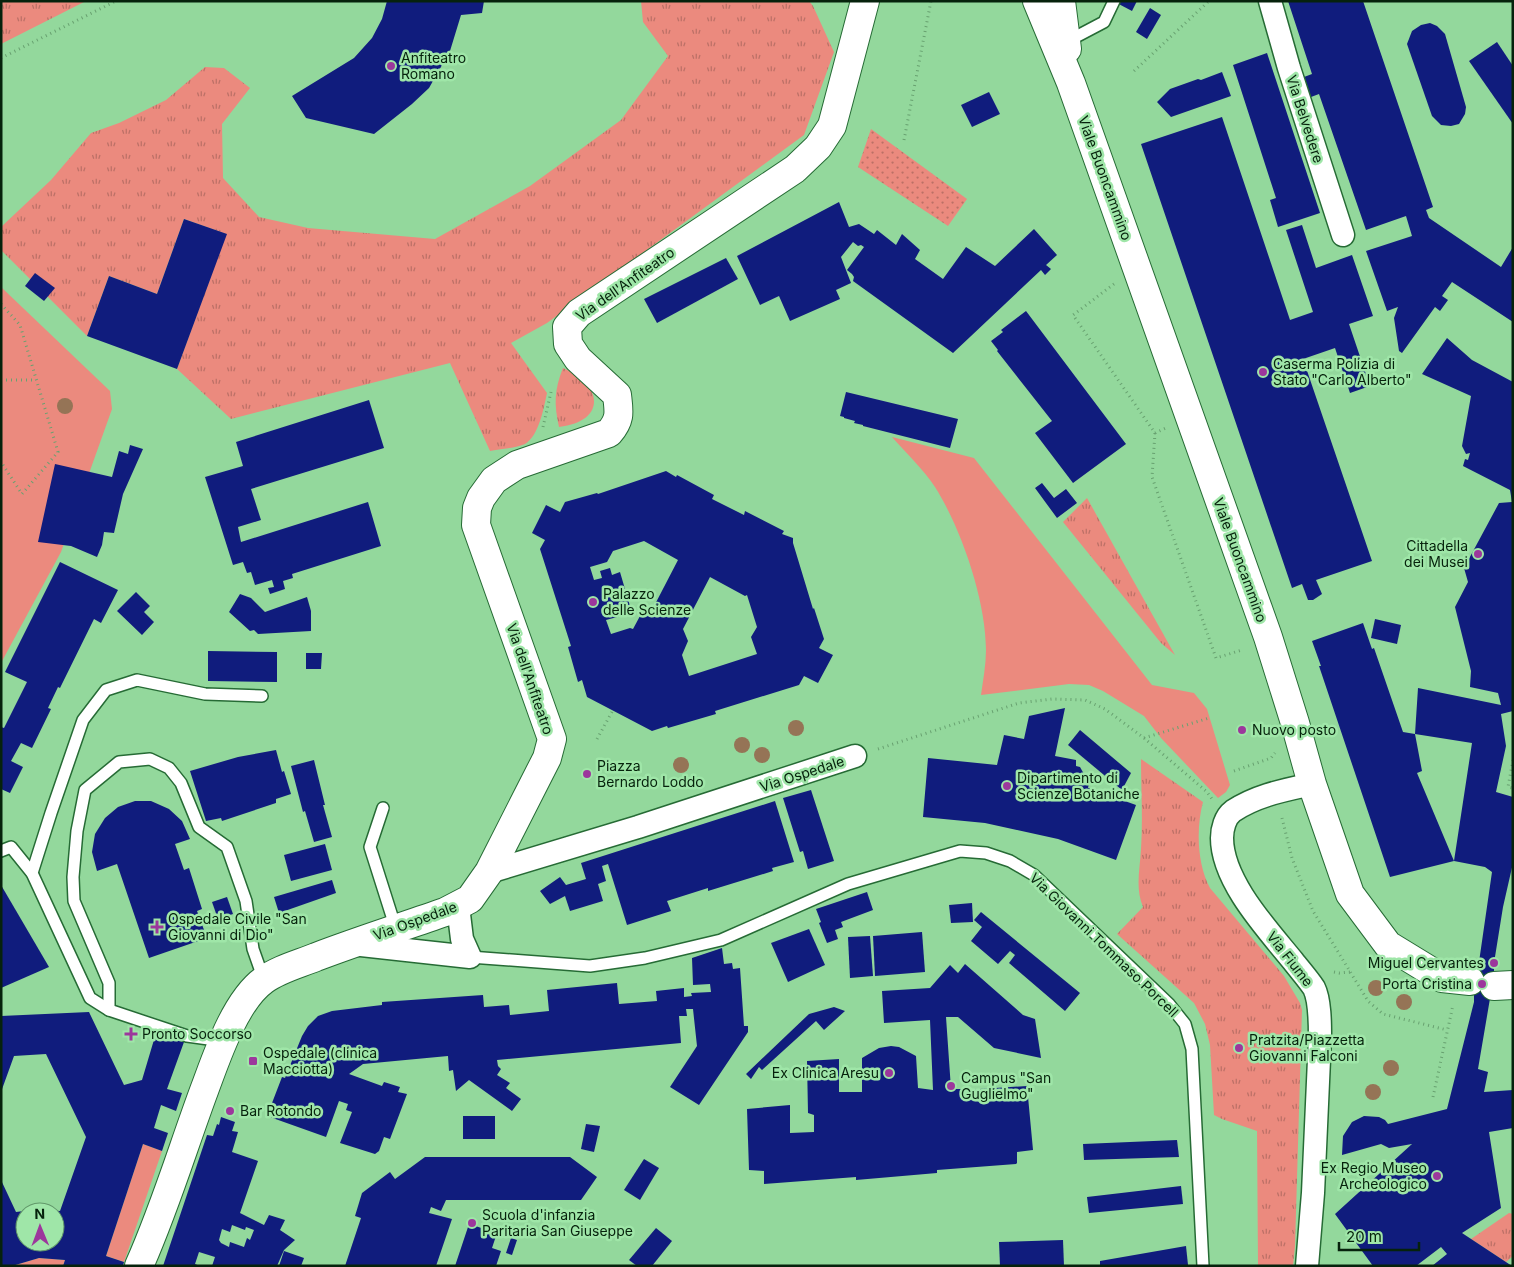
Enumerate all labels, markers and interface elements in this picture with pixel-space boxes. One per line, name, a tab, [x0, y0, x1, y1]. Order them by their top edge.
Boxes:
place label: Anfiteatro Romano	[401, 49, 466, 82]
marker: Anfiteatro Romano	[385, 60, 397, 72]
street label: Via Belvedere	[1283, 73, 1328, 165]
street label: Viale Buoncammino	[1075, 113, 1136, 242]
street label: Via dell'Anfiteatro	[572, 243, 677, 324]
place label: Caserma Polizia di Stato "Carlo Alberto"	[1273, 355, 1412, 388]
marker: Caserma Polizia di Stato "Carlo Alberto"	[1257, 366, 1269, 378]
street label: Viale Buoncammino	[1210, 495, 1271, 624]
place label: Cittadella dei Musei	[1404, 537, 1468, 570]
marker: Cittadella dei Musei	[1472, 548, 1484, 560]
place label: Palazzo delle Scienze	[603, 585, 691, 618]
marker: Palazzo delle Scienze	[587, 596, 599, 608]
street label: Via dell'Anfiteatro	[503, 621, 557, 737]
place label: Nuovo posto	[1252, 721, 1336, 738]
marker: Nuovo posto	[1236, 724, 1248, 736]
street label: Via Ospedale	[758, 752, 846, 795]
place label: Piazza Bernardo Loddo	[597, 757, 704, 790]
marker: Piazza Bernardo Loddo	[581, 768, 593, 780]
place label: Dipartimento di Scienze Botaniche	[1017, 769, 1140, 802]
marker: Dipartimento di Scienze Botaniche	[1001, 780, 1013, 792]
street label: Via Giovanni Tommaso Porcell	[1026, 869, 1182, 1020]
street label: Via Ospedale	[371, 898, 459, 944]
place label: Ospedale Civile "San Giovanni di Dio"	[168, 910, 307, 943]
marker: Ospedale Civile "San Giovanni di Dio"	[150, 920, 164, 934]
street label: Via Fiume	[1264, 928, 1317, 990]
place label: Miguel Cervantes	[1368, 954, 1484, 971]
marker: Miguel Cervantes	[1488, 957, 1500, 969]
place label: Porta Cristina	[1382, 975, 1472, 992]
marker: Porta Cristina	[1476, 978, 1488, 990]
place label: Pronto Soccorso	[142, 1025, 252, 1042]
marker: Pronto Soccorso	[124, 1027, 138, 1041]
place label: Pratzita/Piazzetta Giovanni Falconi	[1249, 1031, 1365, 1064]
marker: Pratzita/Piazzetta Giovanni Falconi	[1233, 1042, 1245, 1054]
place label: Ospedale (clinica Macciotta)	[263, 1044, 377, 1077]
marker: Ospedale (clinica Macciotta)	[247, 1055, 259, 1067]
place label: Ex Clinica Aresu	[772, 1064, 879, 1081]
marker: Ex Clinica Aresu	[883, 1067, 895, 1079]
place label: Campus "San Guglielmo"	[961, 1069, 1051, 1102]
marker: Campus "San Guglielmo"	[945, 1080, 957, 1092]
place label: Bar Rotondo	[240, 1102, 322, 1119]
marker: Bar Rotondo	[224, 1105, 236, 1117]
place label: Ex Regio Museo Archeologico	[1321, 1159, 1427, 1192]
marker: Ex Regio Museo Archeologico	[1431, 1170, 1443, 1182]
north arrow	[15, 1202, 65, 1252]
text: N	[34, 1205, 45, 1222]
place label: Scuola d'infanzia Paritaria San Giuseppe	[482, 1206, 633, 1239]
marker: Scuola d'infanzia Paritaria San Giuseppe	[466, 1217, 478, 1229]
scale bar	[1339, 1220, 1419, 1252]
text: 20 m	[1346, 1227, 1382, 1246]

